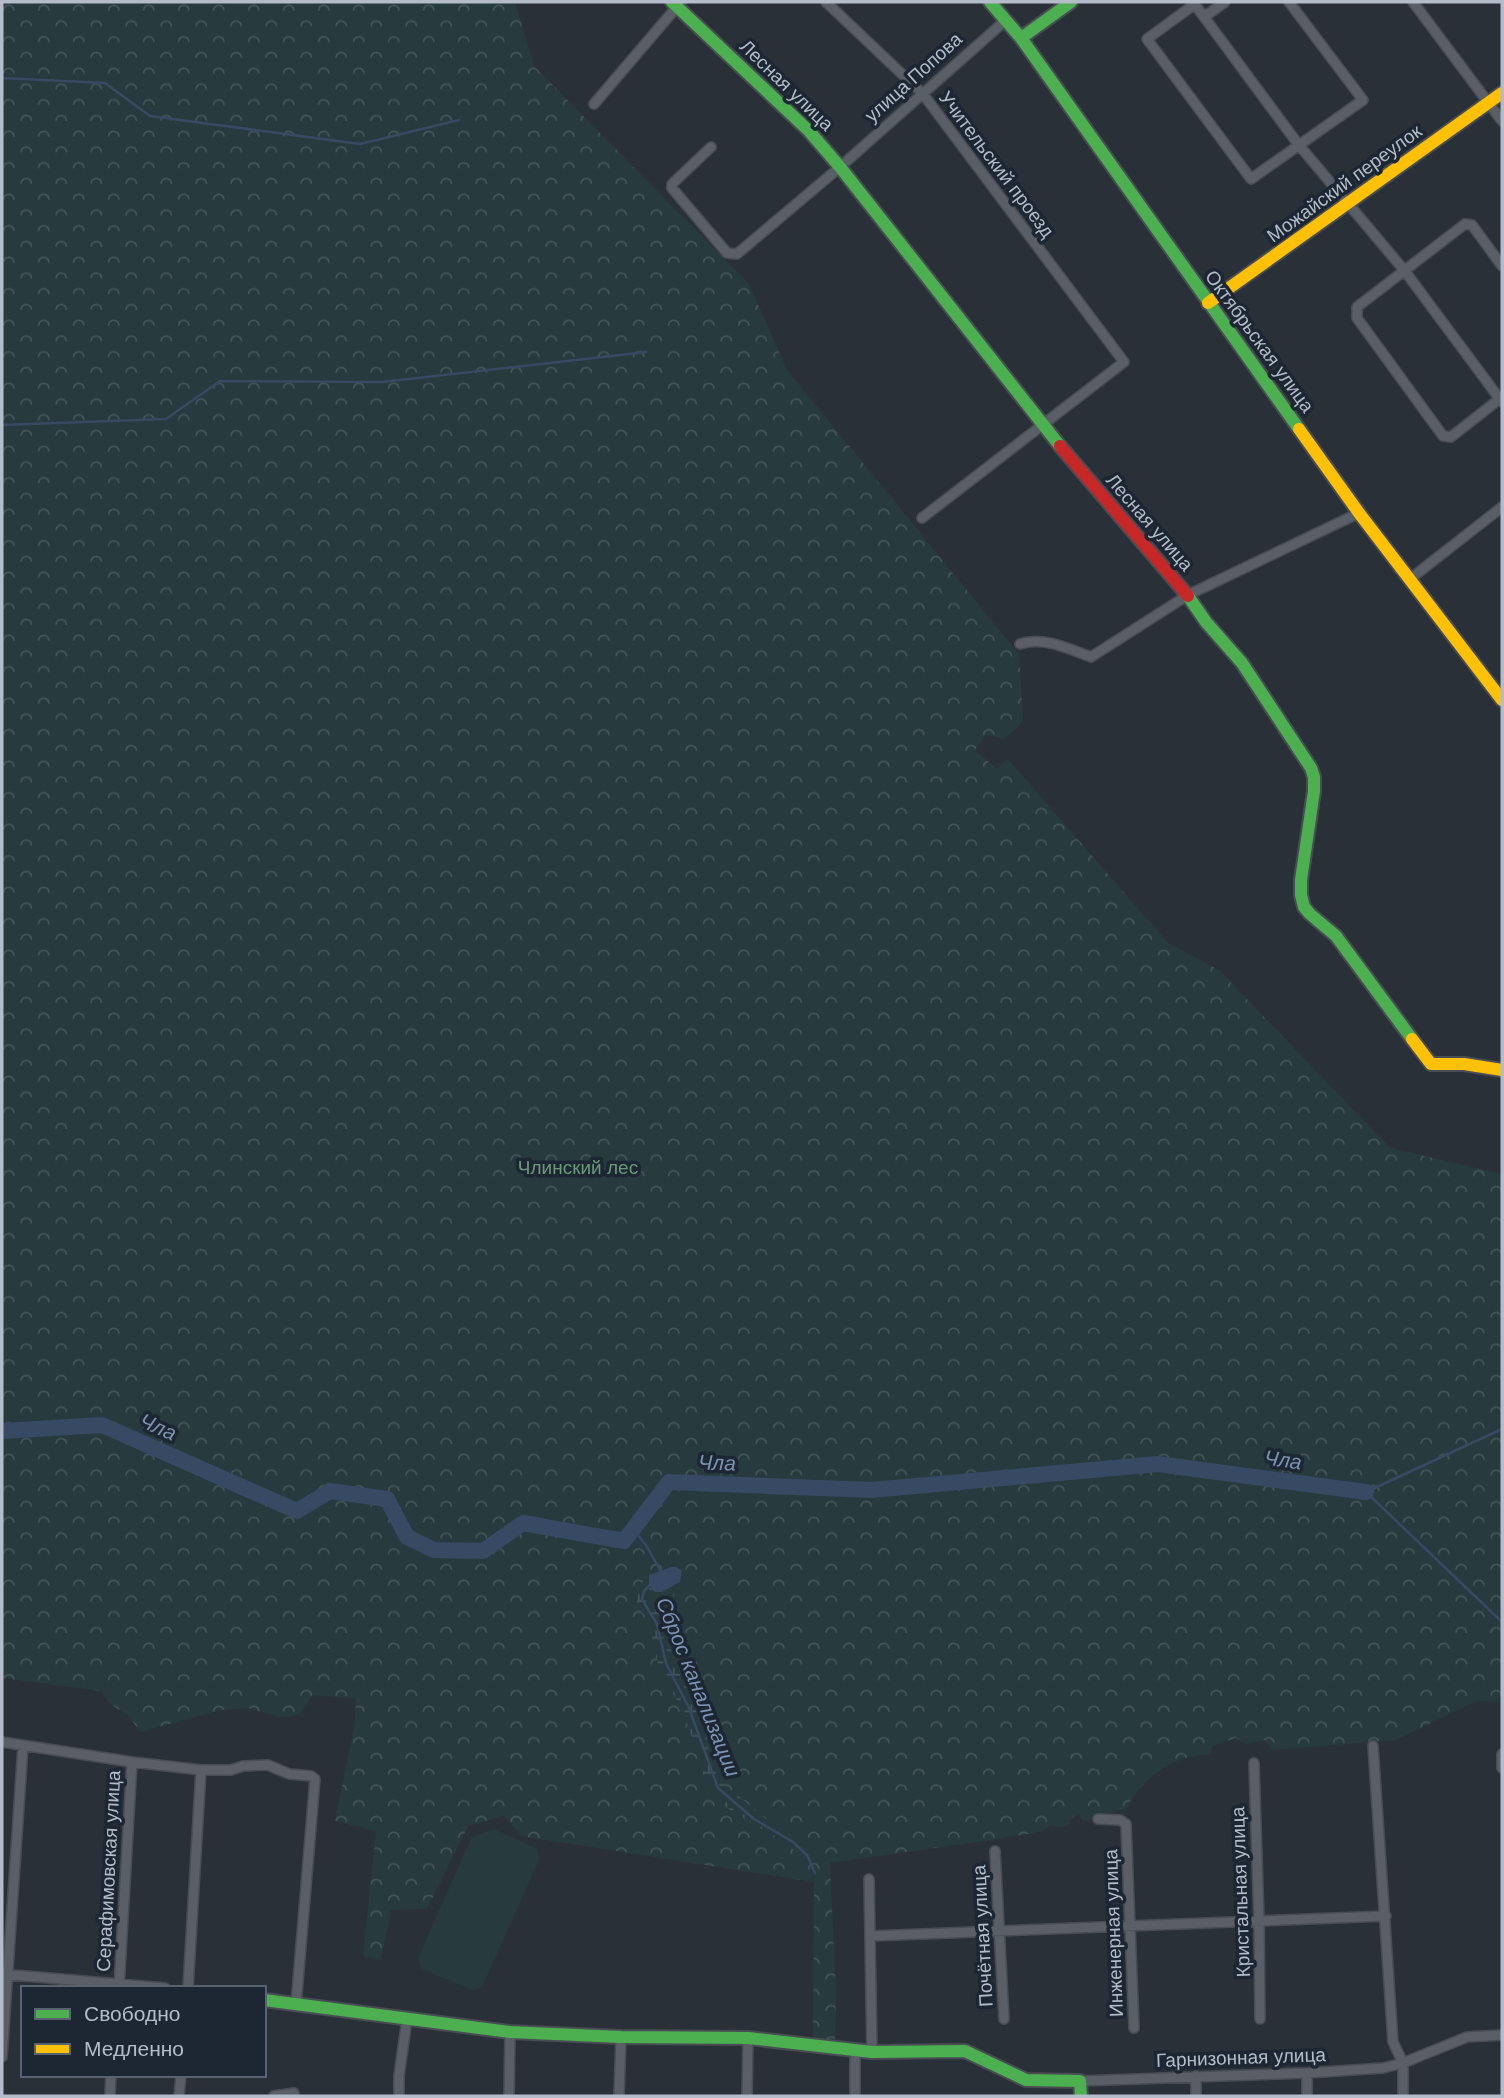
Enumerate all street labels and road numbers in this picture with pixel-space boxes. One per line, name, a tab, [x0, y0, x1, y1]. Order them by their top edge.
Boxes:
street label: улица Попова	[861, 28, 966, 126]
street label: Лесная улица	[736, 36, 838, 135]
street label: Учительский проезд	[935, 87, 1058, 241]
street label: Можайский переулок	[1263, 120, 1426, 246]
street label: Октябрьская улица	[1201, 266, 1318, 417]
street label: Лесная улица	[1102, 470, 1198, 575]
street label: Серафимовская улица	[93, 1769, 124, 1972]
street label: Кристальная улица	[1227, 1806, 1254, 1978]
street label: Инженерная улица	[1100, 1848, 1127, 2017]
street label: Почётная улица	[968, 1864, 997, 2007]
street label: Гарнизонная улица	[1156, 2044, 1327, 2071]

